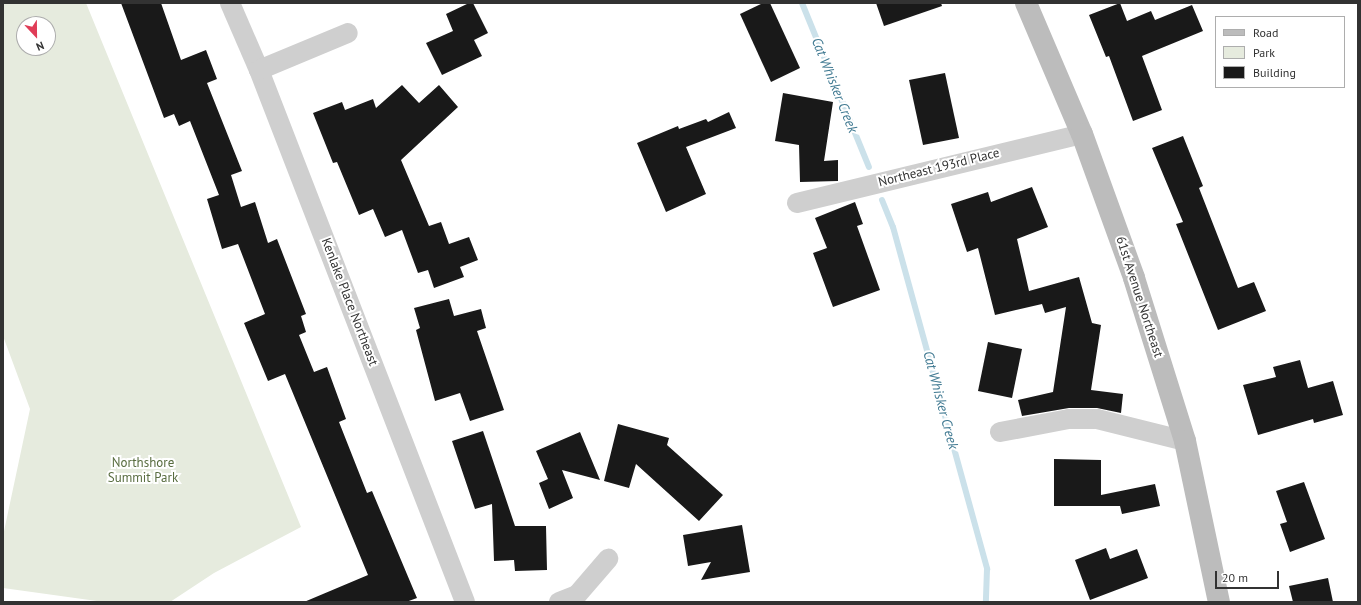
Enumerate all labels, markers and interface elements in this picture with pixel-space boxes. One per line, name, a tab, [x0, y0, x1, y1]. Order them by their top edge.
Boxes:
north arrow	[16, 16, 56, 56]
legend	[1215, 16, 1345, 88]
text: Road	[1253, 25, 1278, 40]
water label: Cat Whisker Creek	[808, 35, 862, 135]
text: N	[34, 38, 46, 54]
text: Park	[1253, 45, 1275, 60]
text: Building	[1253, 65, 1296, 80]
street label: Northeast 193rd Place	[877, 145, 1001, 191]
street label: 61st Avenue Northeast	[1112, 234, 1166, 360]
street label: Kenlake Place Northeast	[317, 236, 381, 368]
water label: Cat Whisker Creek	[920, 349, 962, 451]
park label: Northshore Summit Park	[108, 456, 178, 487]
scale bar	[1217, 563, 1281, 589]
text: 20 m	[1222, 570, 1248, 585]

